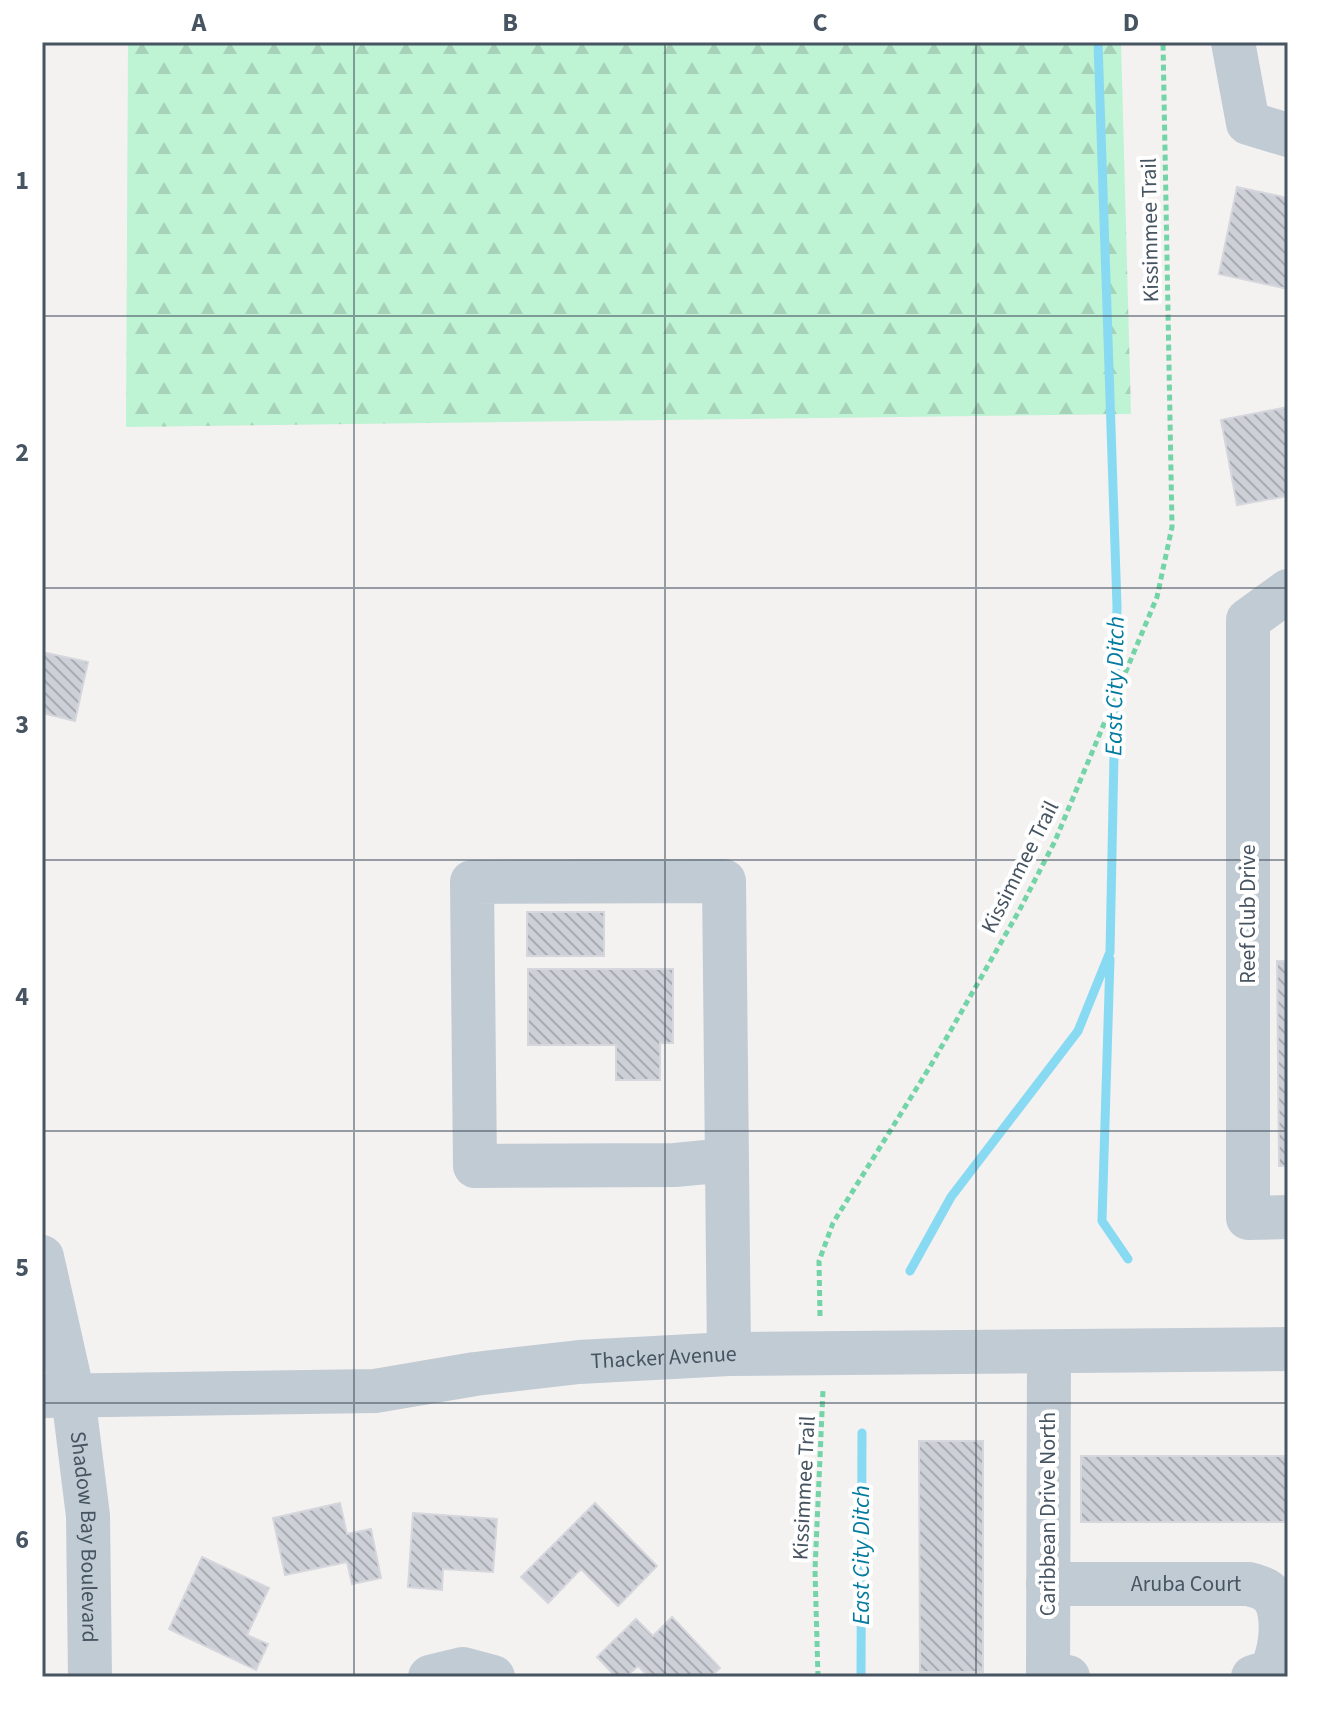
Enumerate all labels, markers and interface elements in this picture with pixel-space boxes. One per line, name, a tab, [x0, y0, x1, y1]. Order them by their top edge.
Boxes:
text: A	[191, 4, 208, 41]
text: B	[502, 4, 518, 41]
text: C	[812, 4, 828, 41]
text: D	[1123, 4, 1139, 41]
street label: Kissimmee Trail	[1133, 157, 1167, 303]
text: 1	[15, 162, 29, 199]
text: 2	[15, 434, 29, 471]
water label: East City Ditch	[1096, 616, 1134, 756]
text: 3	[15, 706, 29, 743]
street label: Kissimmee Trail	[973, 795, 1067, 939]
street label: Reef Club Drive	[1232, 844, 1264, 984]
text: 4	[15, 978, 29, 1015]
text: 5	[15, 1249, 29, 1286]
street label: Thacker Avenue	[590, 1338, 737, 1377]
street label: Caribbean Drive North	[1032, 1412, 1064, 1616]
street label: Kissimmee Trail	[784, 1415, 824, 1561]
street label: Shadow Bay Boulevard	[62, 1429, 106, 1643]
water label: East City Ditch	[844, 1485, 879, 1625]
text: 6	[15, 1521, 29, 1558]
street label: Aruba Court	[1131, 1568, 1242, 1600]

